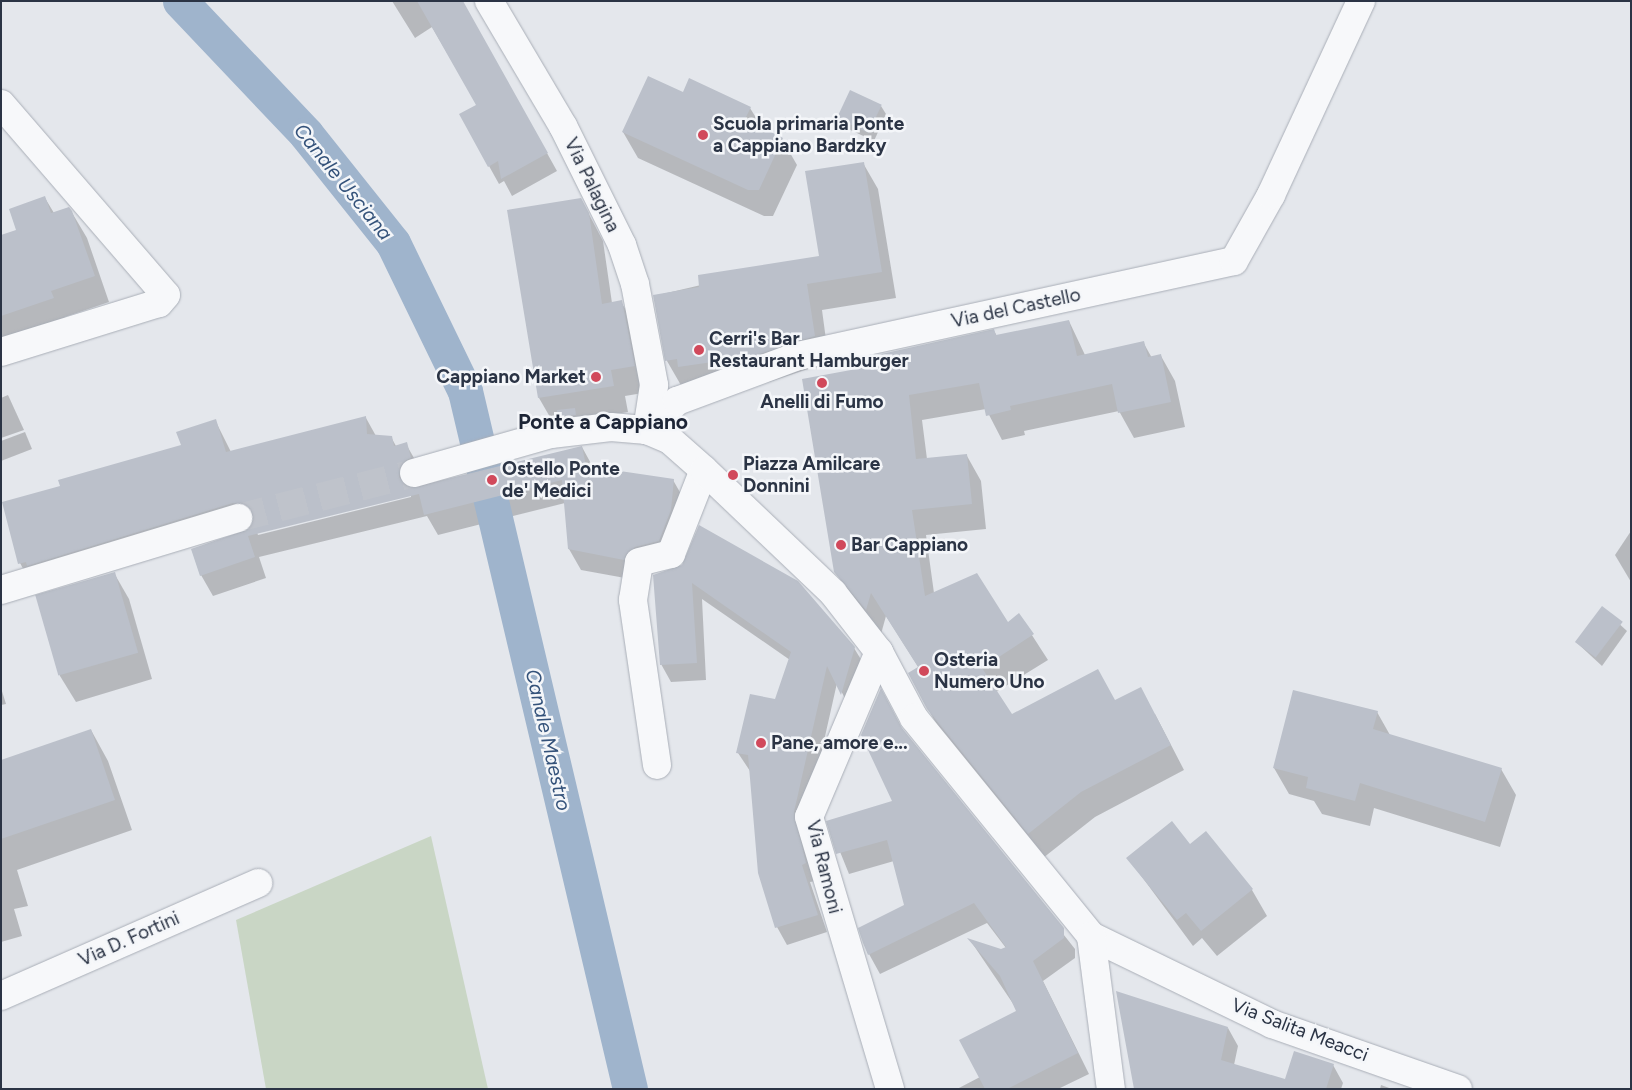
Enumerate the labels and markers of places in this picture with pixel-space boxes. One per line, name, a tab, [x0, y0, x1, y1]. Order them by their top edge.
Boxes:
place label: Scuola primaria Ponte a Cappiano Bardzky	[713, 113, 904, 157]
marker: Scuola primaria Ponte a Cappiano Bardzky	[697, 129, 709, 141]
place label: Cerri's Bar Restaurant Hamburger	[709, 328, 909, 372]
marker: Cerri's Bar Restaurant Hamburger	[693, 344, 705, 356]
place label: Cappiano Market	[436, 366, 586, 388]
marker: Cappiano Market	[590, 371, 602, 383]
marker: Anelli di Fumo	[816, 377, 828, 389]
place label: Anelli di Fumo	[760, 391, 884, 413]
place label: Piazza Amilcare Donnini	[743, 453, 880, 497]
place label: Ostello Ponte de' Medici	[502, 458, 620, 502]
marker: Piazza Amilcare Donnini	[727, 469, 739, 481]
marker: Ostello Ponte de' Medici	[486, 474, 498, 486]
place label: Bar Cappiano	[851, 534, 968, 556]
marker: Bar Cappiano	[835, 539, 847, 551]
place label: Osteria Numero Uno	[934, 649, 1045, 693]
marker: Osteria Numero Uno	[918, 665, 930, 677]
place label: Pane, amore e...	[771, 732, 908, 754]
marker: Pane, amore e...	[755, 737, 767, 749]

